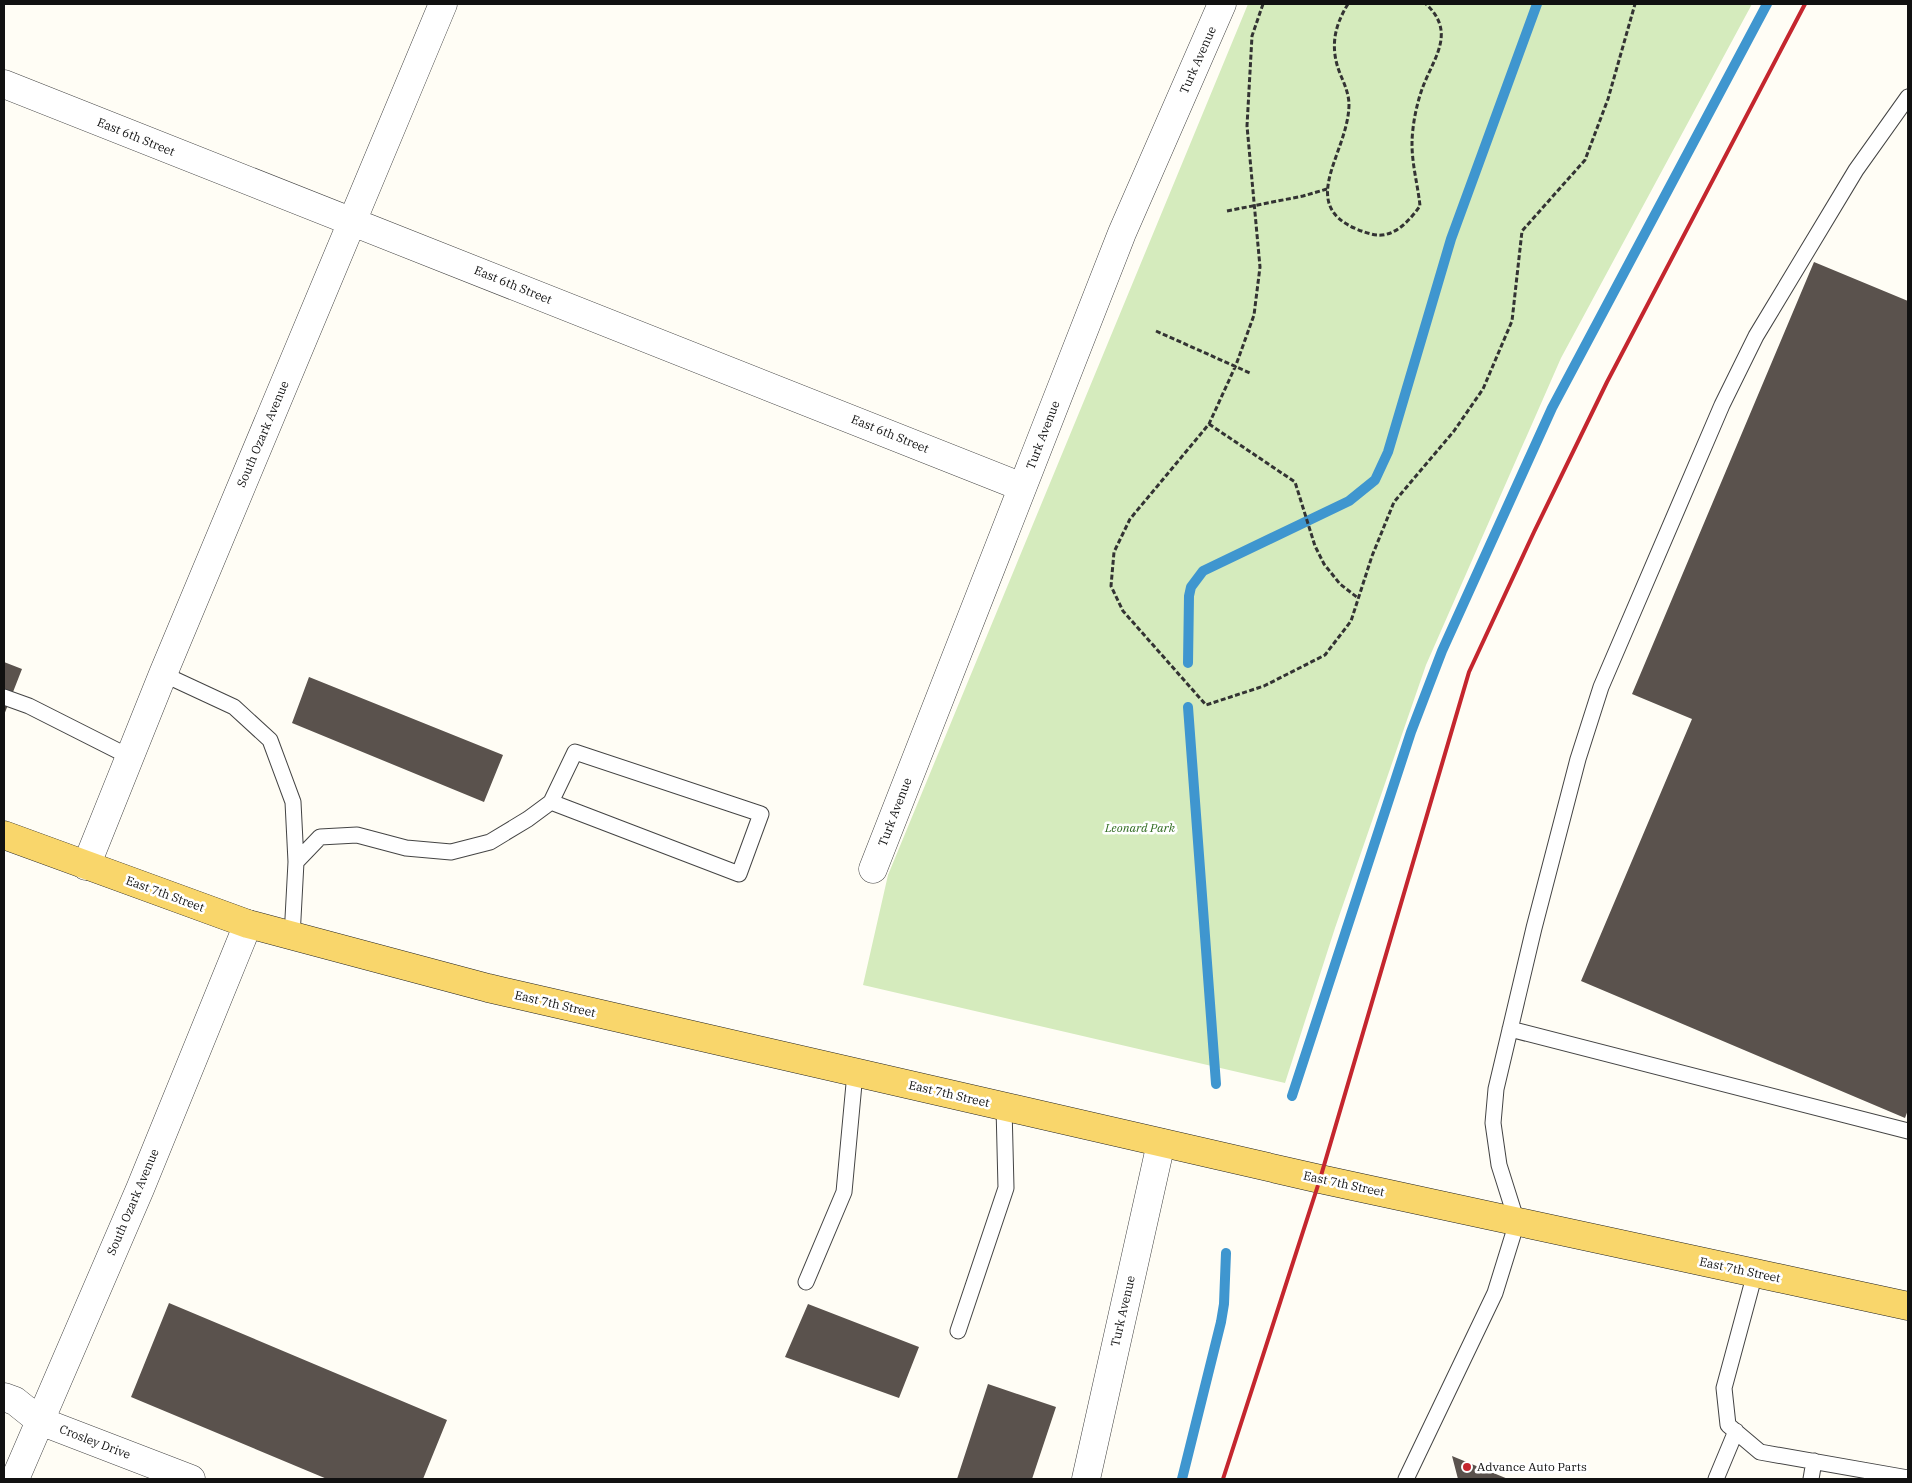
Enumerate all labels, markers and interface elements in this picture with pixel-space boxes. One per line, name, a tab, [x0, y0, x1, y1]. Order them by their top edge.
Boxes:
street label: Turk Avenue	[1176, 24, 1219, 96]
street label: East 6th Street	[95, 114, 177, 159]
street label: East 6th Street	[472, 262, 554, 307]
street label: South Ozark Avenue	[233, 378, 292, 489]
street label: Turk Avenue	[1023, 398, 1062, 471]
street label: East 6th Street	[849, 411, 931, 456]
street label: Turk Avenue	[875, 775, 914, 848]
park label: Leonard Park	[1104, 820, 1176, 835]
street label: East 7th Street	[124, 872, 206, 915]
street label: East 7th Street	[513, 987, 597, 1020]
street label: East 7th Street	[907, 1077, 991, 1110]
street label: South Ozark Avenue	[103, 1146, 162, 1257]
street label: East 7th Street	[1302, 1168, 1386, 1199]
street label: East 7th Street	[1698, 1254, 1782, 1285]
street label: Turk Avenue	[1107, 1274, 1138, 1348]
street label: Crosley Drive	[57, 1421, 133, 1462]
place label: Advance Auto Parts	[1477, 1459, 1587, 1474]
marker: Advance Auto Parts	[1461, 1461, 1473, 1473]

